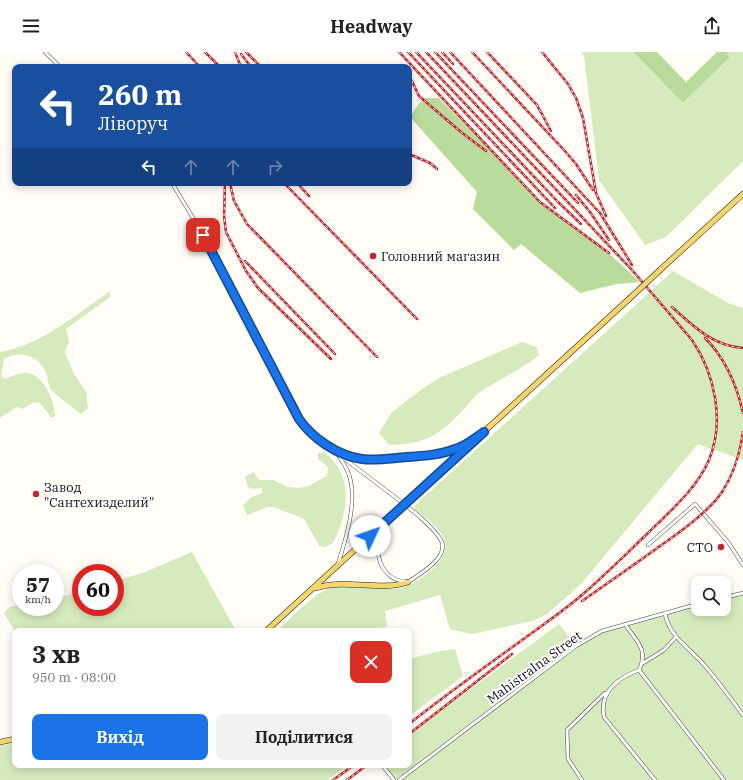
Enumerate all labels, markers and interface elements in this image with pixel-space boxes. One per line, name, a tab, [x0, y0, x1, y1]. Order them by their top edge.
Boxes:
icon: menu	[20, 15, 42, 37]
text: Headway	[330, 15, 413, 38]
icon: share	[701, 15, 723, 37]
text: 260 m	[98, 76, 182, 113]
icon: left	[32, 80, 84, 132]
text: Ліворуч	[98, 112, 168, 135]
icon: left	[138, 156, 160, 178]
icon: ahead	[180, 156, 202, 178]
icon: ahead	[222, 156, 244, 178]
icon: right	[264, 156, 286, 178]
pin	[186, 218, 220, 252]
icon: arrive	[192, 224, 214, 246]
place label: Головний магазин	[381, 248, 500, 265]
marker: Головний магазин	[368, 251, 378, 261]
place label: Завод "Сантехизделий"	[44, 479, 154, 511]
marker: Завод "Сантехизделий"	[31, 489, 41, 499]
position arrow	[349, 515, 391, 557]
place label: СТО	[687, 539, 713, 556]
marker: СТО	[716, 542, 726, 552]
speed limit sign: 60	[72, 564, 124, 616]
text: 57	[26, 571, 50, 598]
map controls	[691, 576, 731, 616]
button: search	[691, 576, 731, 616]
text: km/h	[25, 593, 51, 606]
street label: Mahistralna Street	[484, 627, 585, 708]
text: 3 хв	[32, 638, 80, 670]
button: close	[350, 641, 392, 683]
text: 950 m · 08:00	[32, 669, 116, 686]
button: Вихід	[32, 714, 208, 760]
button: Поділитися	[216, 714, 392, 760]

